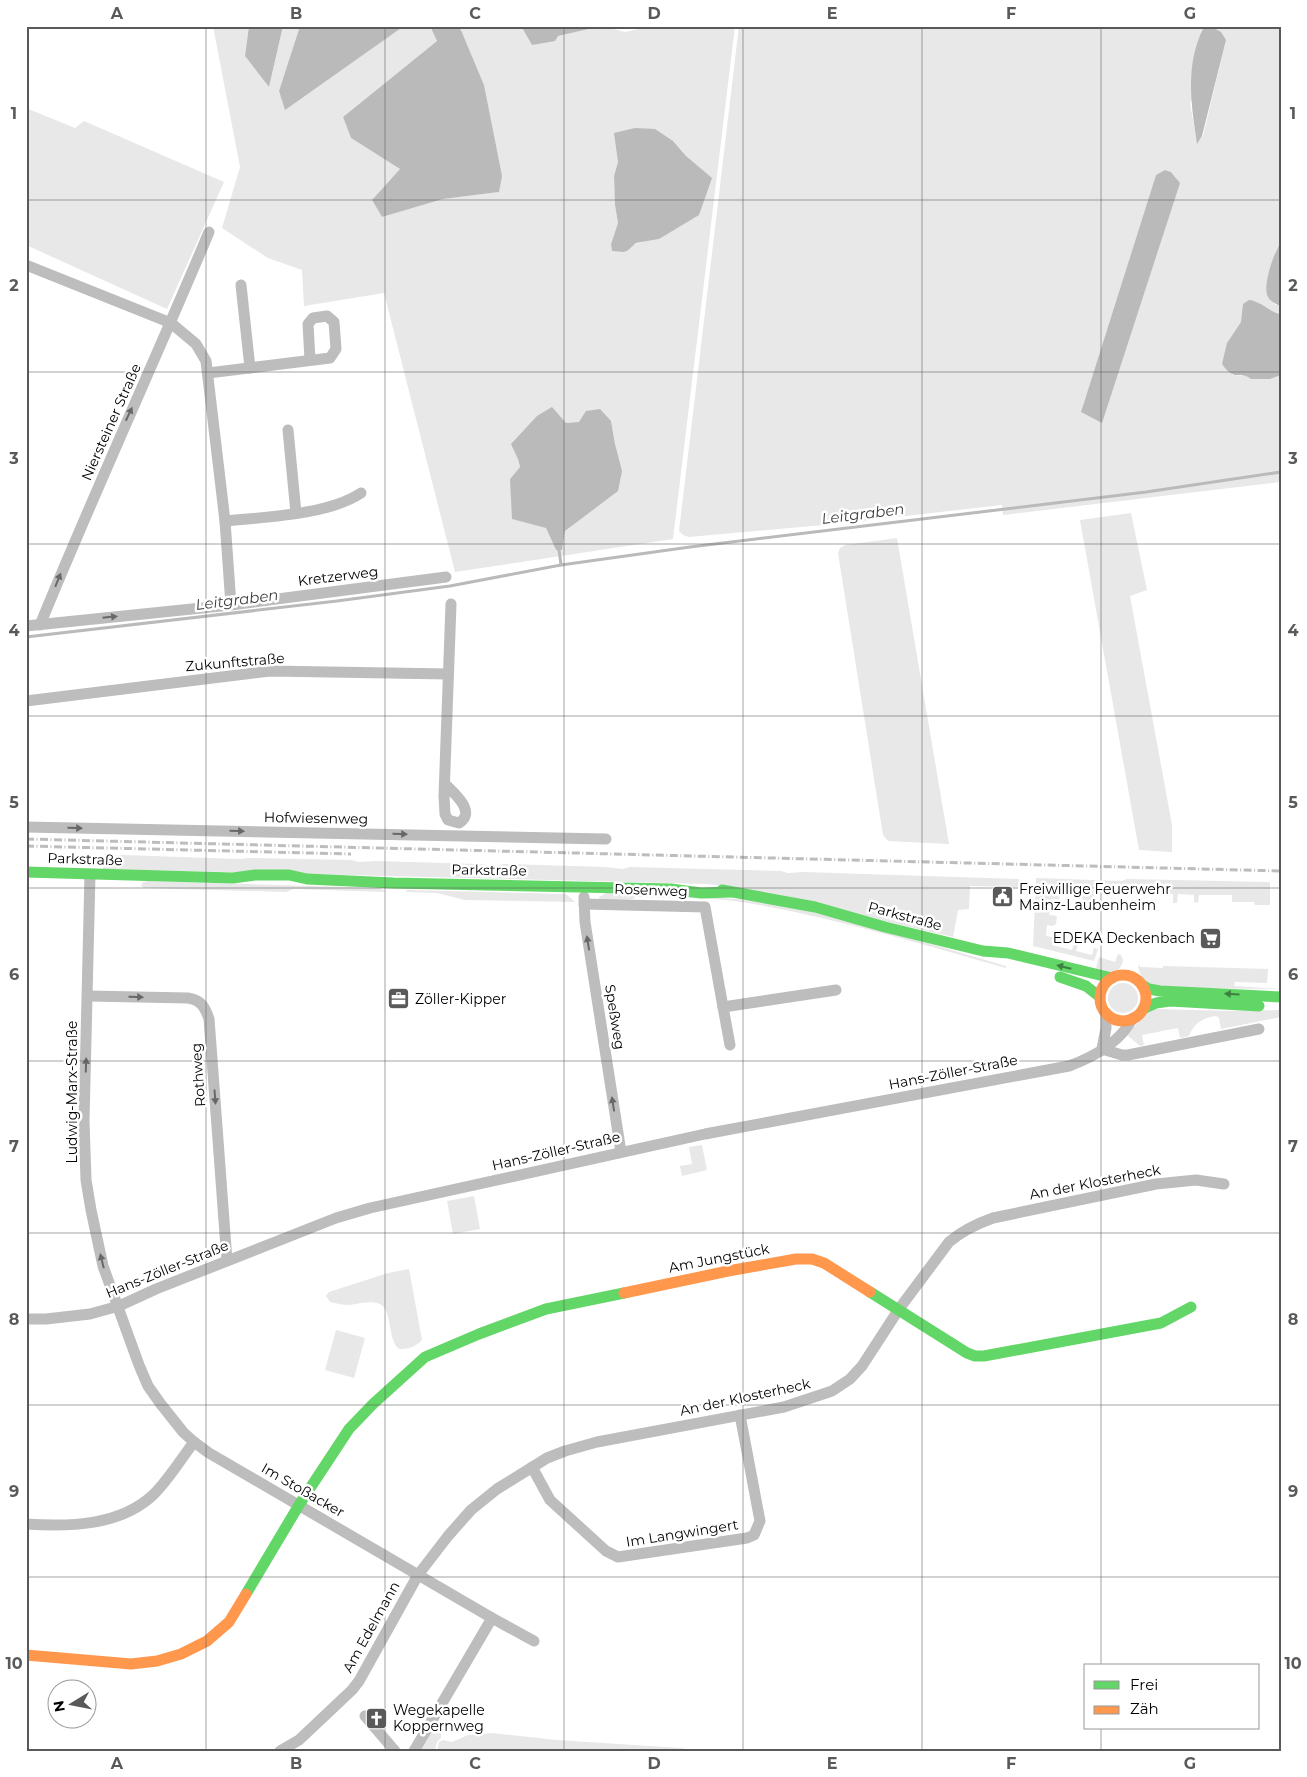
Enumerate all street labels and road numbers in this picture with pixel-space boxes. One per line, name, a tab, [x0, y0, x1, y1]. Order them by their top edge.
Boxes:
street label: Niersteiner Straße	[77, 361, 145, 483]
street label: Kretzerweg	[297, 562, 379, 590]
street label: Zukunftstraße	[185, 649, 285, 675]
street label: Hofwiesenweg	[264, 808, 368, 828]
street label: Parkstraße	[47, 849, 123, 869]
street label: Parkstraße	[451, 860, 527, 880]
street label: Rosenweg	[614, 880, 688, 900]
street label: Parkstraße	[866, 898, 944, 934]
street label: Speßweg	[601, 983, 629, 1051]
street label: Ludwig-Marx-Straße	[63, 1021, 81, 1163]
street label: Rothweg	[187, 1042, 209, 1108]
street label: Hans-Zöller-Straße	[887, 1051, 1019, 1093]
street label: Hans-Zöller-Straße	[490, 1128, 622, 1174]
street label: An der Klosterheck	[1028, 1160, 1163, 1204]
street label: Hans-Zöller-Straße	[103, 1236, 231, 1302]
street label: Am Jungstück	[667, 1239, 771, 1277]
street label: An der Klosterheck	[678, 1374, 813, 1420]
street label: Im Stoßacker	[258, 1459, 348, 1521]
street label: Im Langwingert	[625, 1515, 740, 1551]
street label: Am Edelmann	[339, 1578, 403, 1676]

